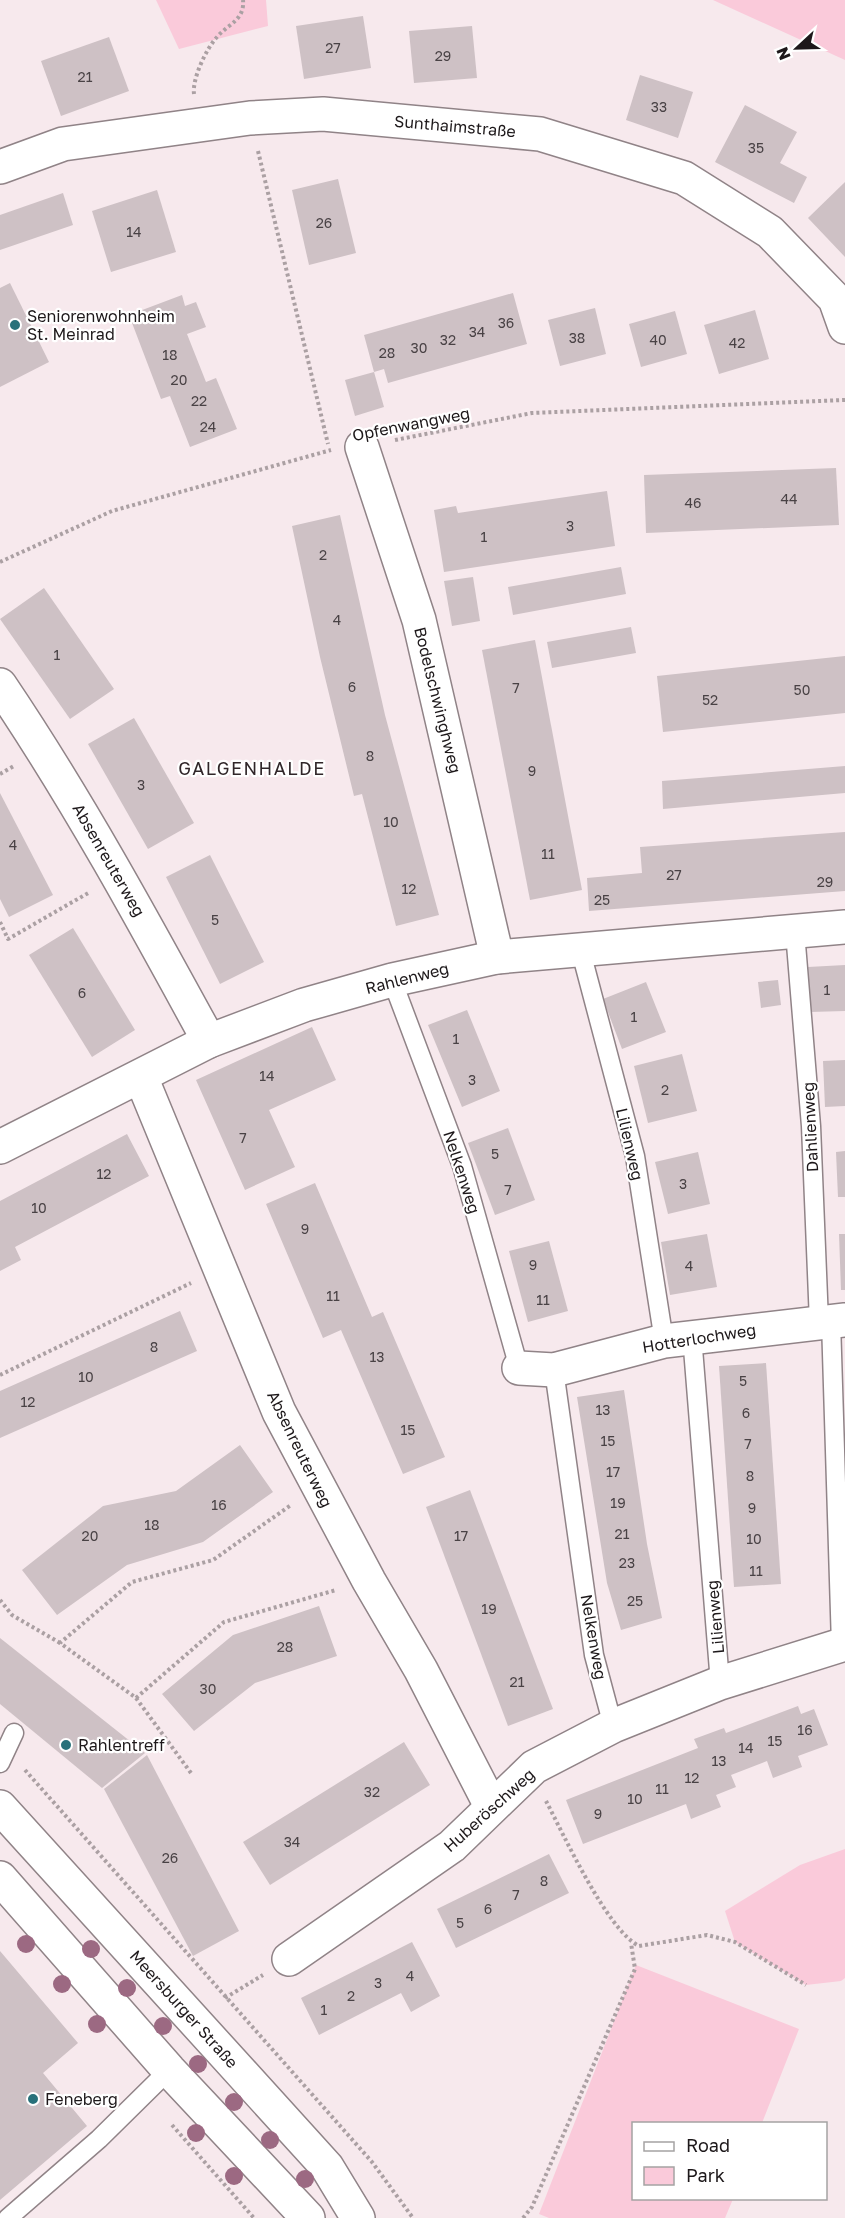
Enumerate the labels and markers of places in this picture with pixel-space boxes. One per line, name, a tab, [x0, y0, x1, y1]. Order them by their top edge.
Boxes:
place label: Seniorenwohnheim St. Meinrad	[27, 306, 175, 344]
marker: Seniorenwohnheim St. Meinrad	[8, 318, 22, 332]
place label: Rahlentreff	[78, 1735, 165, 1755]
marker: Rahlentreff	[59, 1738, 73, 1752]
place label: Feneberg	[45, 2089, 118, 2109]
marker: Feneberg	[26, 2092, 40, 2106]

